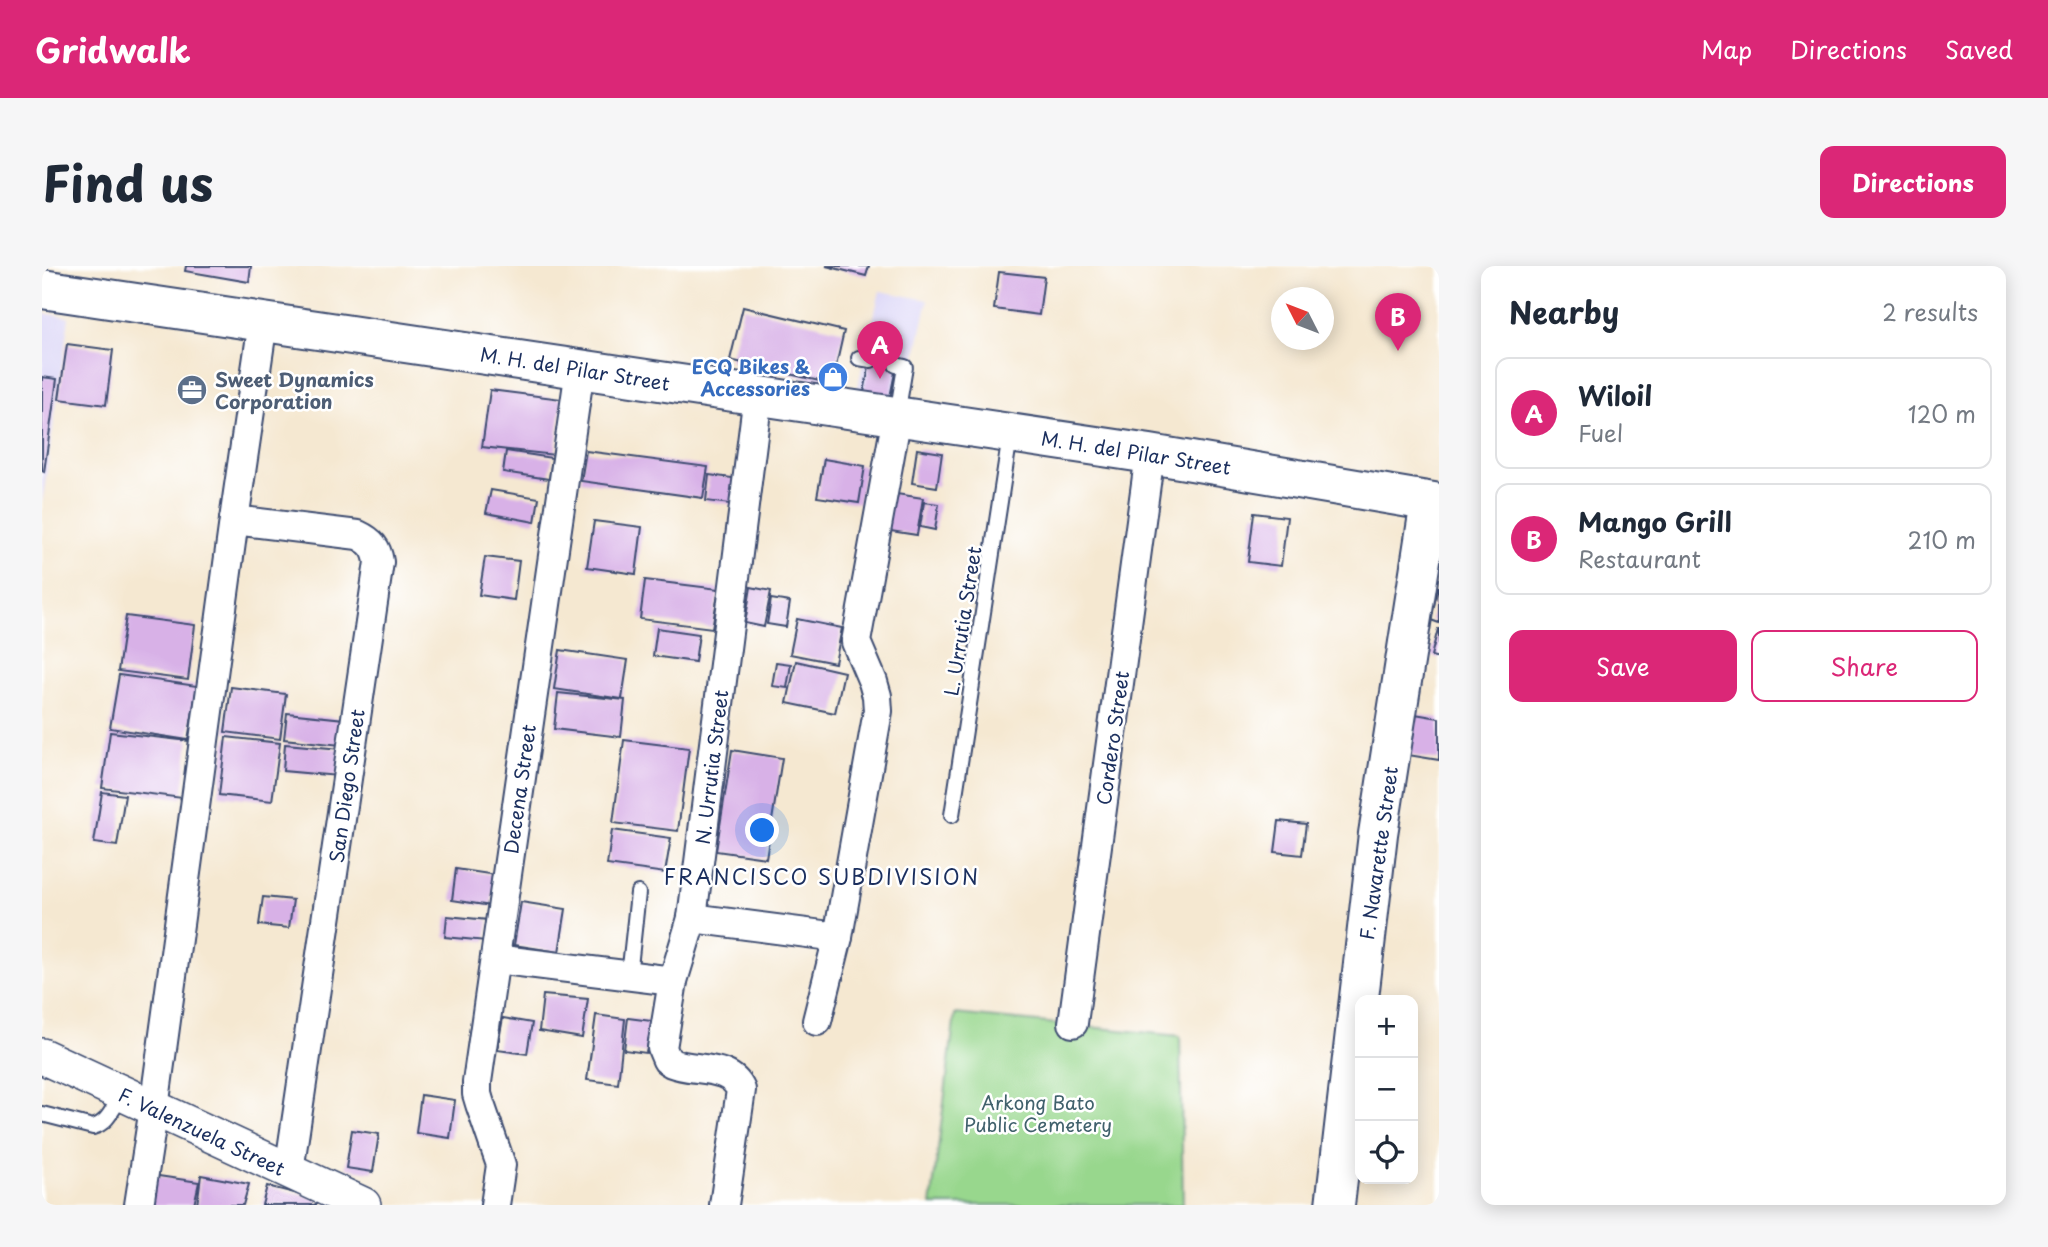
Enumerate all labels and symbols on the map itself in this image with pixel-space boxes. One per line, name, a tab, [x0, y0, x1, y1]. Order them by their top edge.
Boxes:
north arrow	[1271, 287, 1334, 350]
pin: B	[1375, 293, 1421, 351]
pin: A	[857, 321, 903, 379]
street label: M. H. del Pilar Street	[478, 339, 672, 397]
place label: ECQ Bikes & Accessories	[692, 352, 810, 402]
shop icon: ECQ Bikes & Accessories	[816, 360, 850, 394]
place label: Sweet Dynamics Corporation	[215, 365, 374, 415]
office icon: Sweet Dynamics Corporation	[175, 373, 209, 407]
street label: M. H. del Pilar Street	[1039, 423, 1233, 481]
street label: L. Urrutia Street	[936, 544, 988, 698]
street label: Cordero Street	[1089, 669, 1135, 807]
street label: N. Urrutia Street	[688, 688, 734, 846]
street label: San Diego Street	[321, 707, 371, 865]
street label: Decena Street	[496, 722, 542, 856]
street label: F. Navarette Street	[1352, 764, 1404, 942]
your location	[745, 813, 779, 847]
district label: FRANCISCO SUBDIVISION	[664, 860, 980, 892]
street label: F. Valenzuela Street	[114, 1080, 290, 1182]
park label: Arkong Bato Public Cemetery	[964, 1088, 1112, 1138]

